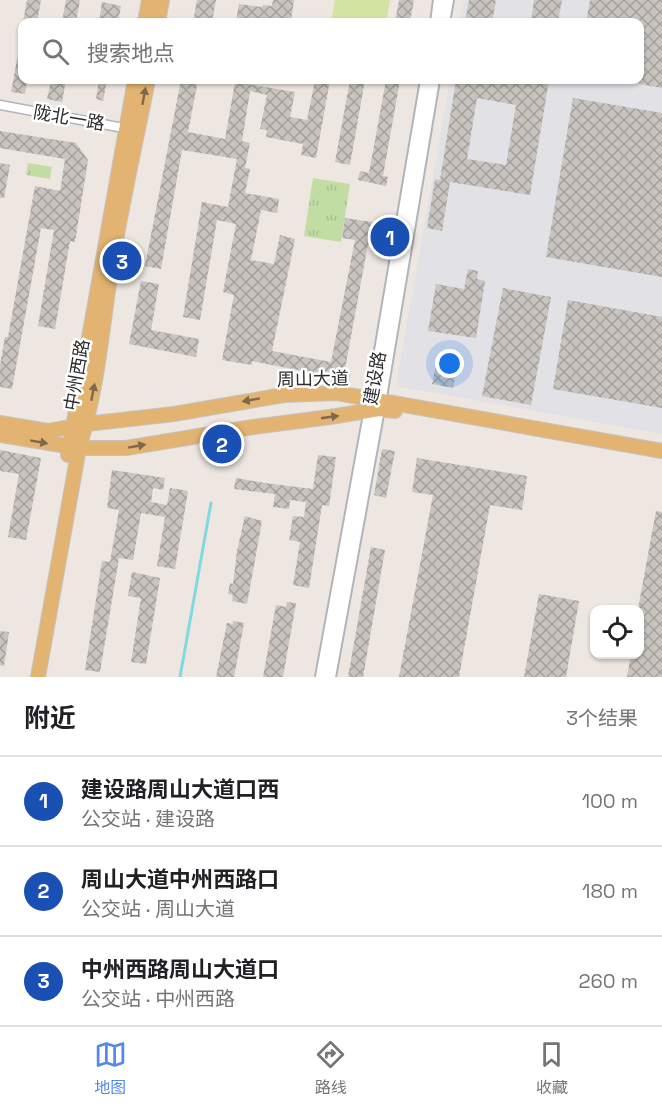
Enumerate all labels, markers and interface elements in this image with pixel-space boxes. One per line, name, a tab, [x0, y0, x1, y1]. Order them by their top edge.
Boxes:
search box	[18, 18, 644, 84]
icon: search	[39, 35, 72, 68]
text: 搜索地点	[87, 39, 175, 67]
one-way arrow	[140, 87, 149, 106]
street label: 陇北一路	[32, 100, 107, 135]
pin: 1	[370, 214, 410, 260]
pin: 3	[102, 238, 142, 284]
street label: 中州西路	[59, 337, 94, 412]
street label: 建设路	[358, 349, 391, 406]
your location	[435, 349, 464, 378]
street label: 周山大道	[277, 366, 349, 391]
one-way arrow	[88, 382, 97, 401]
one-way arrow	[241, 396, 260, 405]
one-way arrow	[320, 413, 339, 422]
pin: 2	[202, 422, 242, 466]
one-way arrow	[30, 437, 49, 446]
one-way arrow	[127, 442, 146, 451]
map controls	[590, 605, 644, 659]
button: locate	[590, 605, 644, 659]
text: 附近	[24, 701, 76, 735]
text: 3个结果	[566, 705, 638, 731]
text: 建设路周山大道口西	[81, 775, 279, 803]
text: 1	[39, 788, 48, 814]
text: 100 m	[582, 788, 638, 814]
text: 公交站 · 建设路	[81, 806, 215, 832]
text: 周山大道中州西路口	[81, 865, 279, 893]
text: 2	[38, 878, 49, 904]
text: 180 m	[582, 878, 638, 904]
text: 公交站 · 周山大道	[81, 896, 235, 922]
text: 中州西路周山大道口	[81, 955, 279, 983]
text: 3	[37, 968, 50, 994]
text: 260 m	[579, 968, 638, 994]
text: 公交站 · 中州西路	[81, 986, 235, 1012]
tab: 地图	[94, 1038, 127, 1098]
tab: 路线	[314, 1038, 347, 1098]
tab: 收藏	[535, 1038, 568, 1098]

